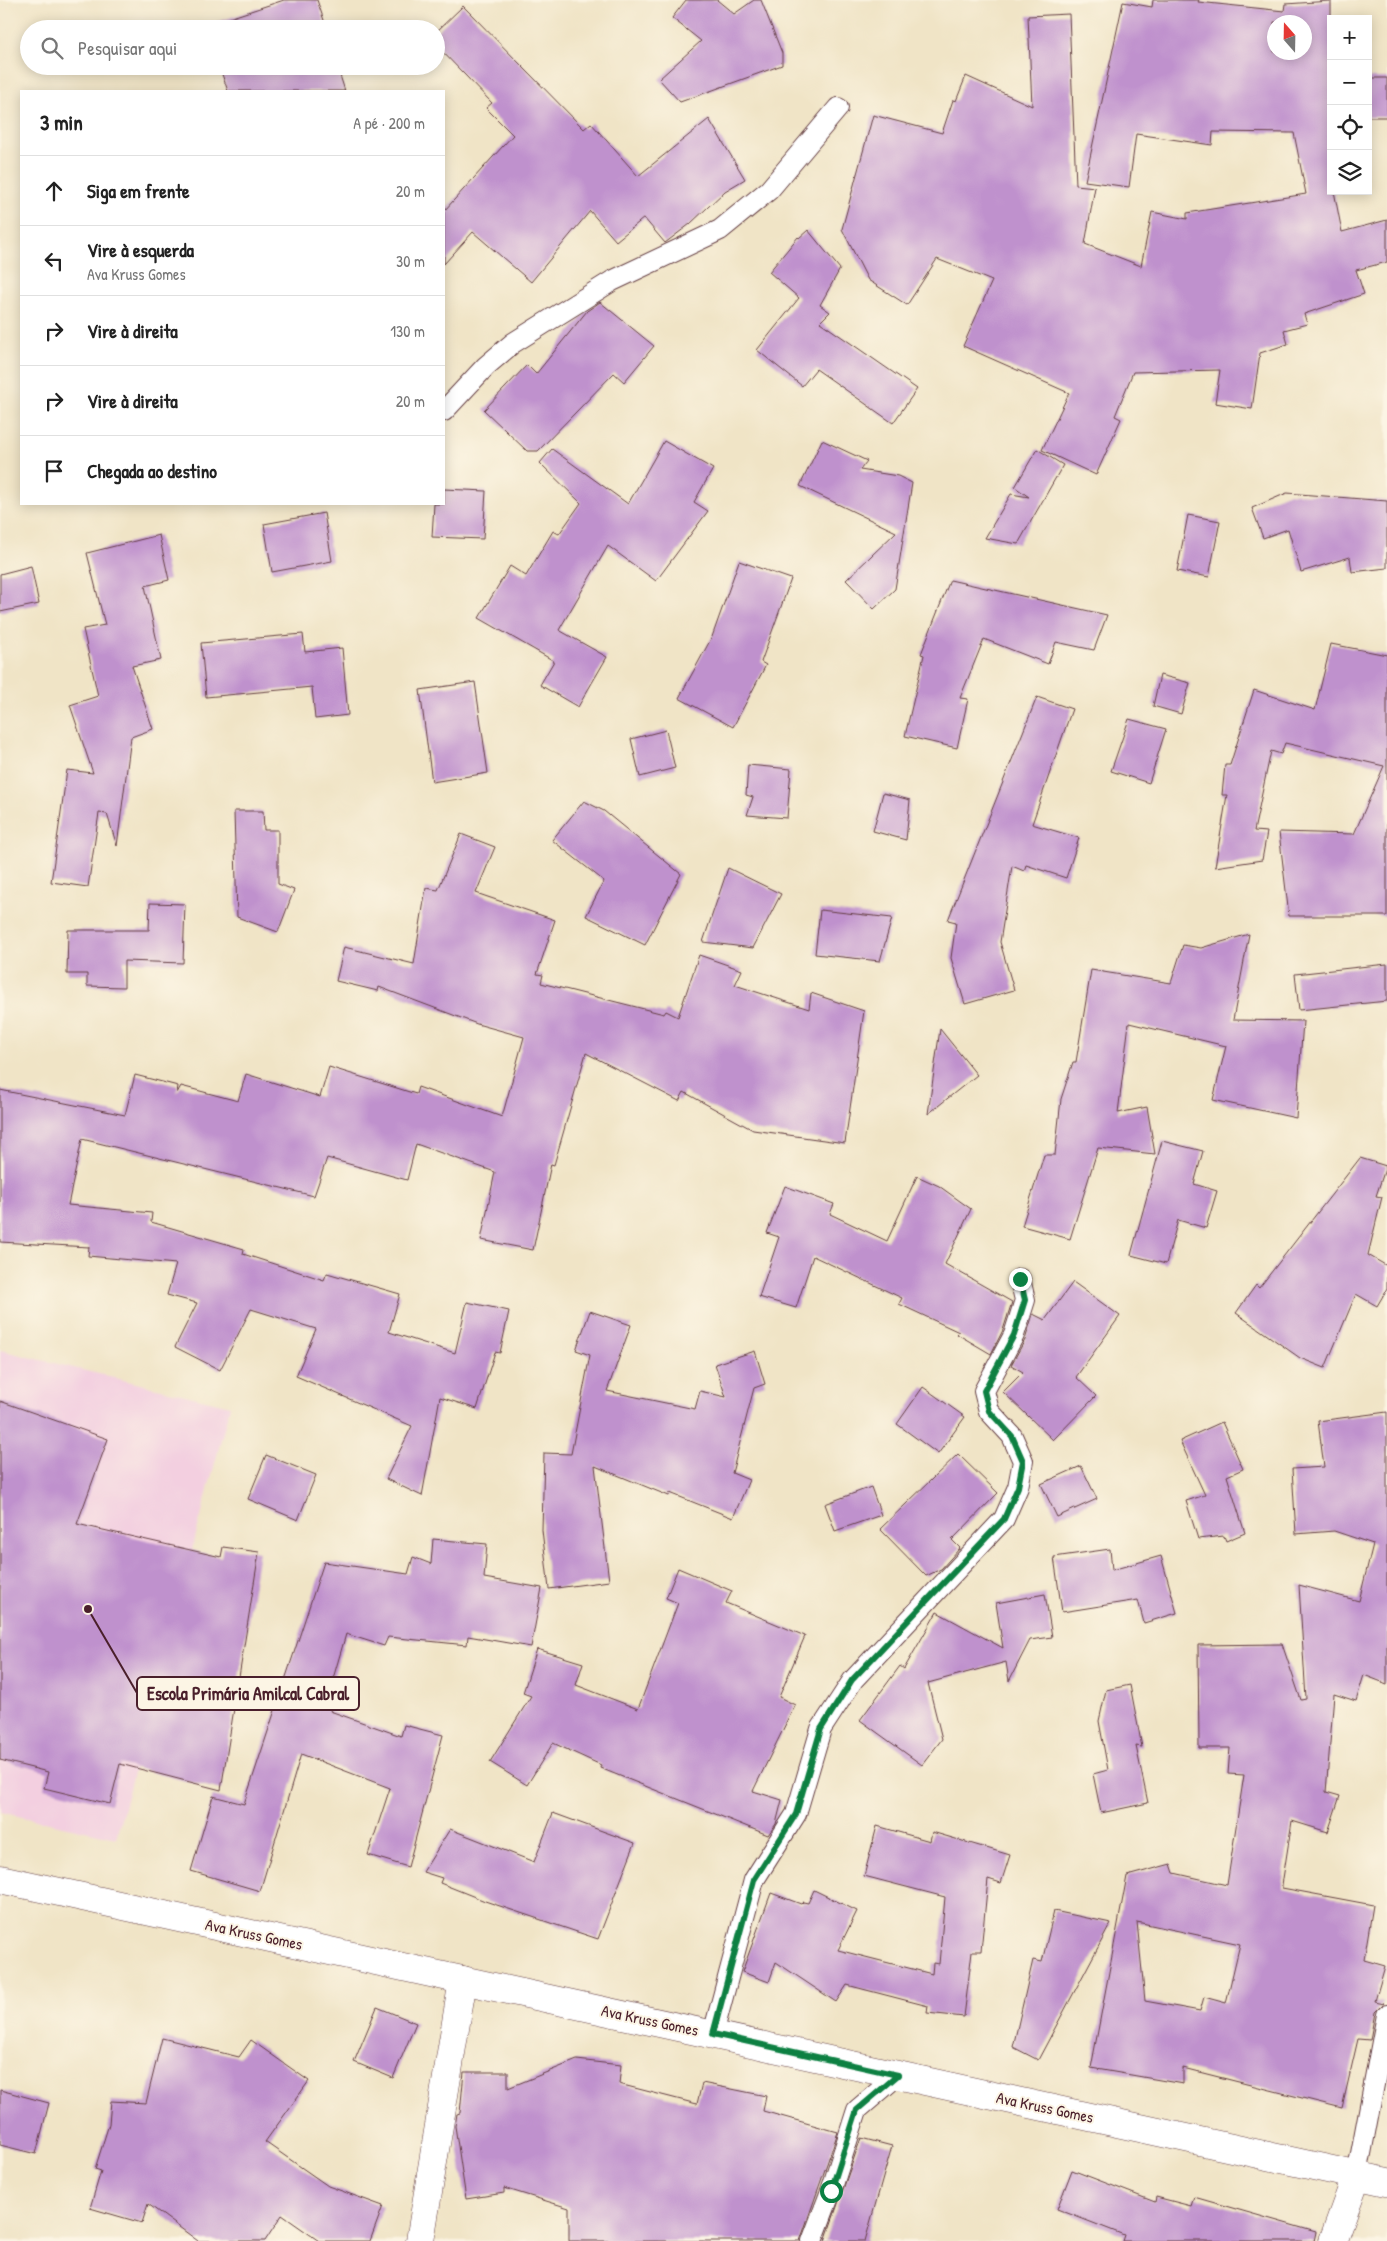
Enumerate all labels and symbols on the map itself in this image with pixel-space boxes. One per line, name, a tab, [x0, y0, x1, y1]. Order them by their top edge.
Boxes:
north arrow	[1267, 15, 1312, 60]
route end	[1009, 1268, 1032, 1291]
callout: Escola Primária Amilcal Cabral	[137, 1677, 359, 1710]
text: Escola Primária Amilcal Cabral	[147, 1681, 350, 1706]
street label: Ava Kruss Gomes	[203, 1913, 305, 1955]
street label: Ava Kruss Gomes	[599, 1999, 701, 2041]
street label: Ava Kruss Gomes	[994, 2086, 1096, 2128]
route start	[820, 2180, 843, 2203]

